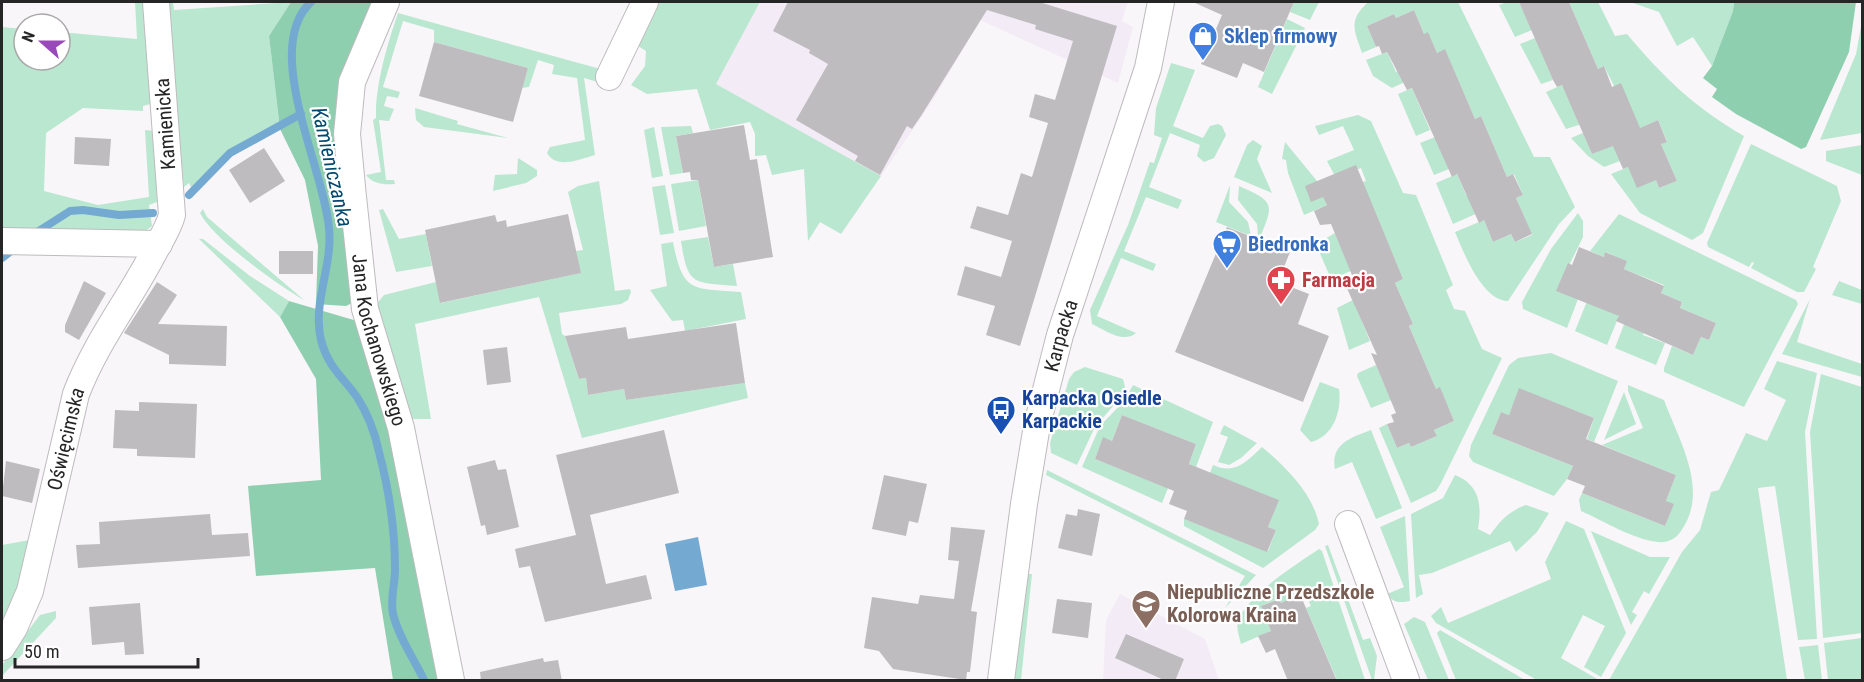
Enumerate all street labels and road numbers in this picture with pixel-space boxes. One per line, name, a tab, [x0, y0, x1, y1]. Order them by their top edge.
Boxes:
street label: Kamienicka	[150, 77, 180, 171]
street label: Jana Kochanowskiego	[347, 252, 412, 429]
street label: Karpacka	[1039, 297, 1083, 374]
street label: Oświęcimska	[42, 384, 89, 493]

